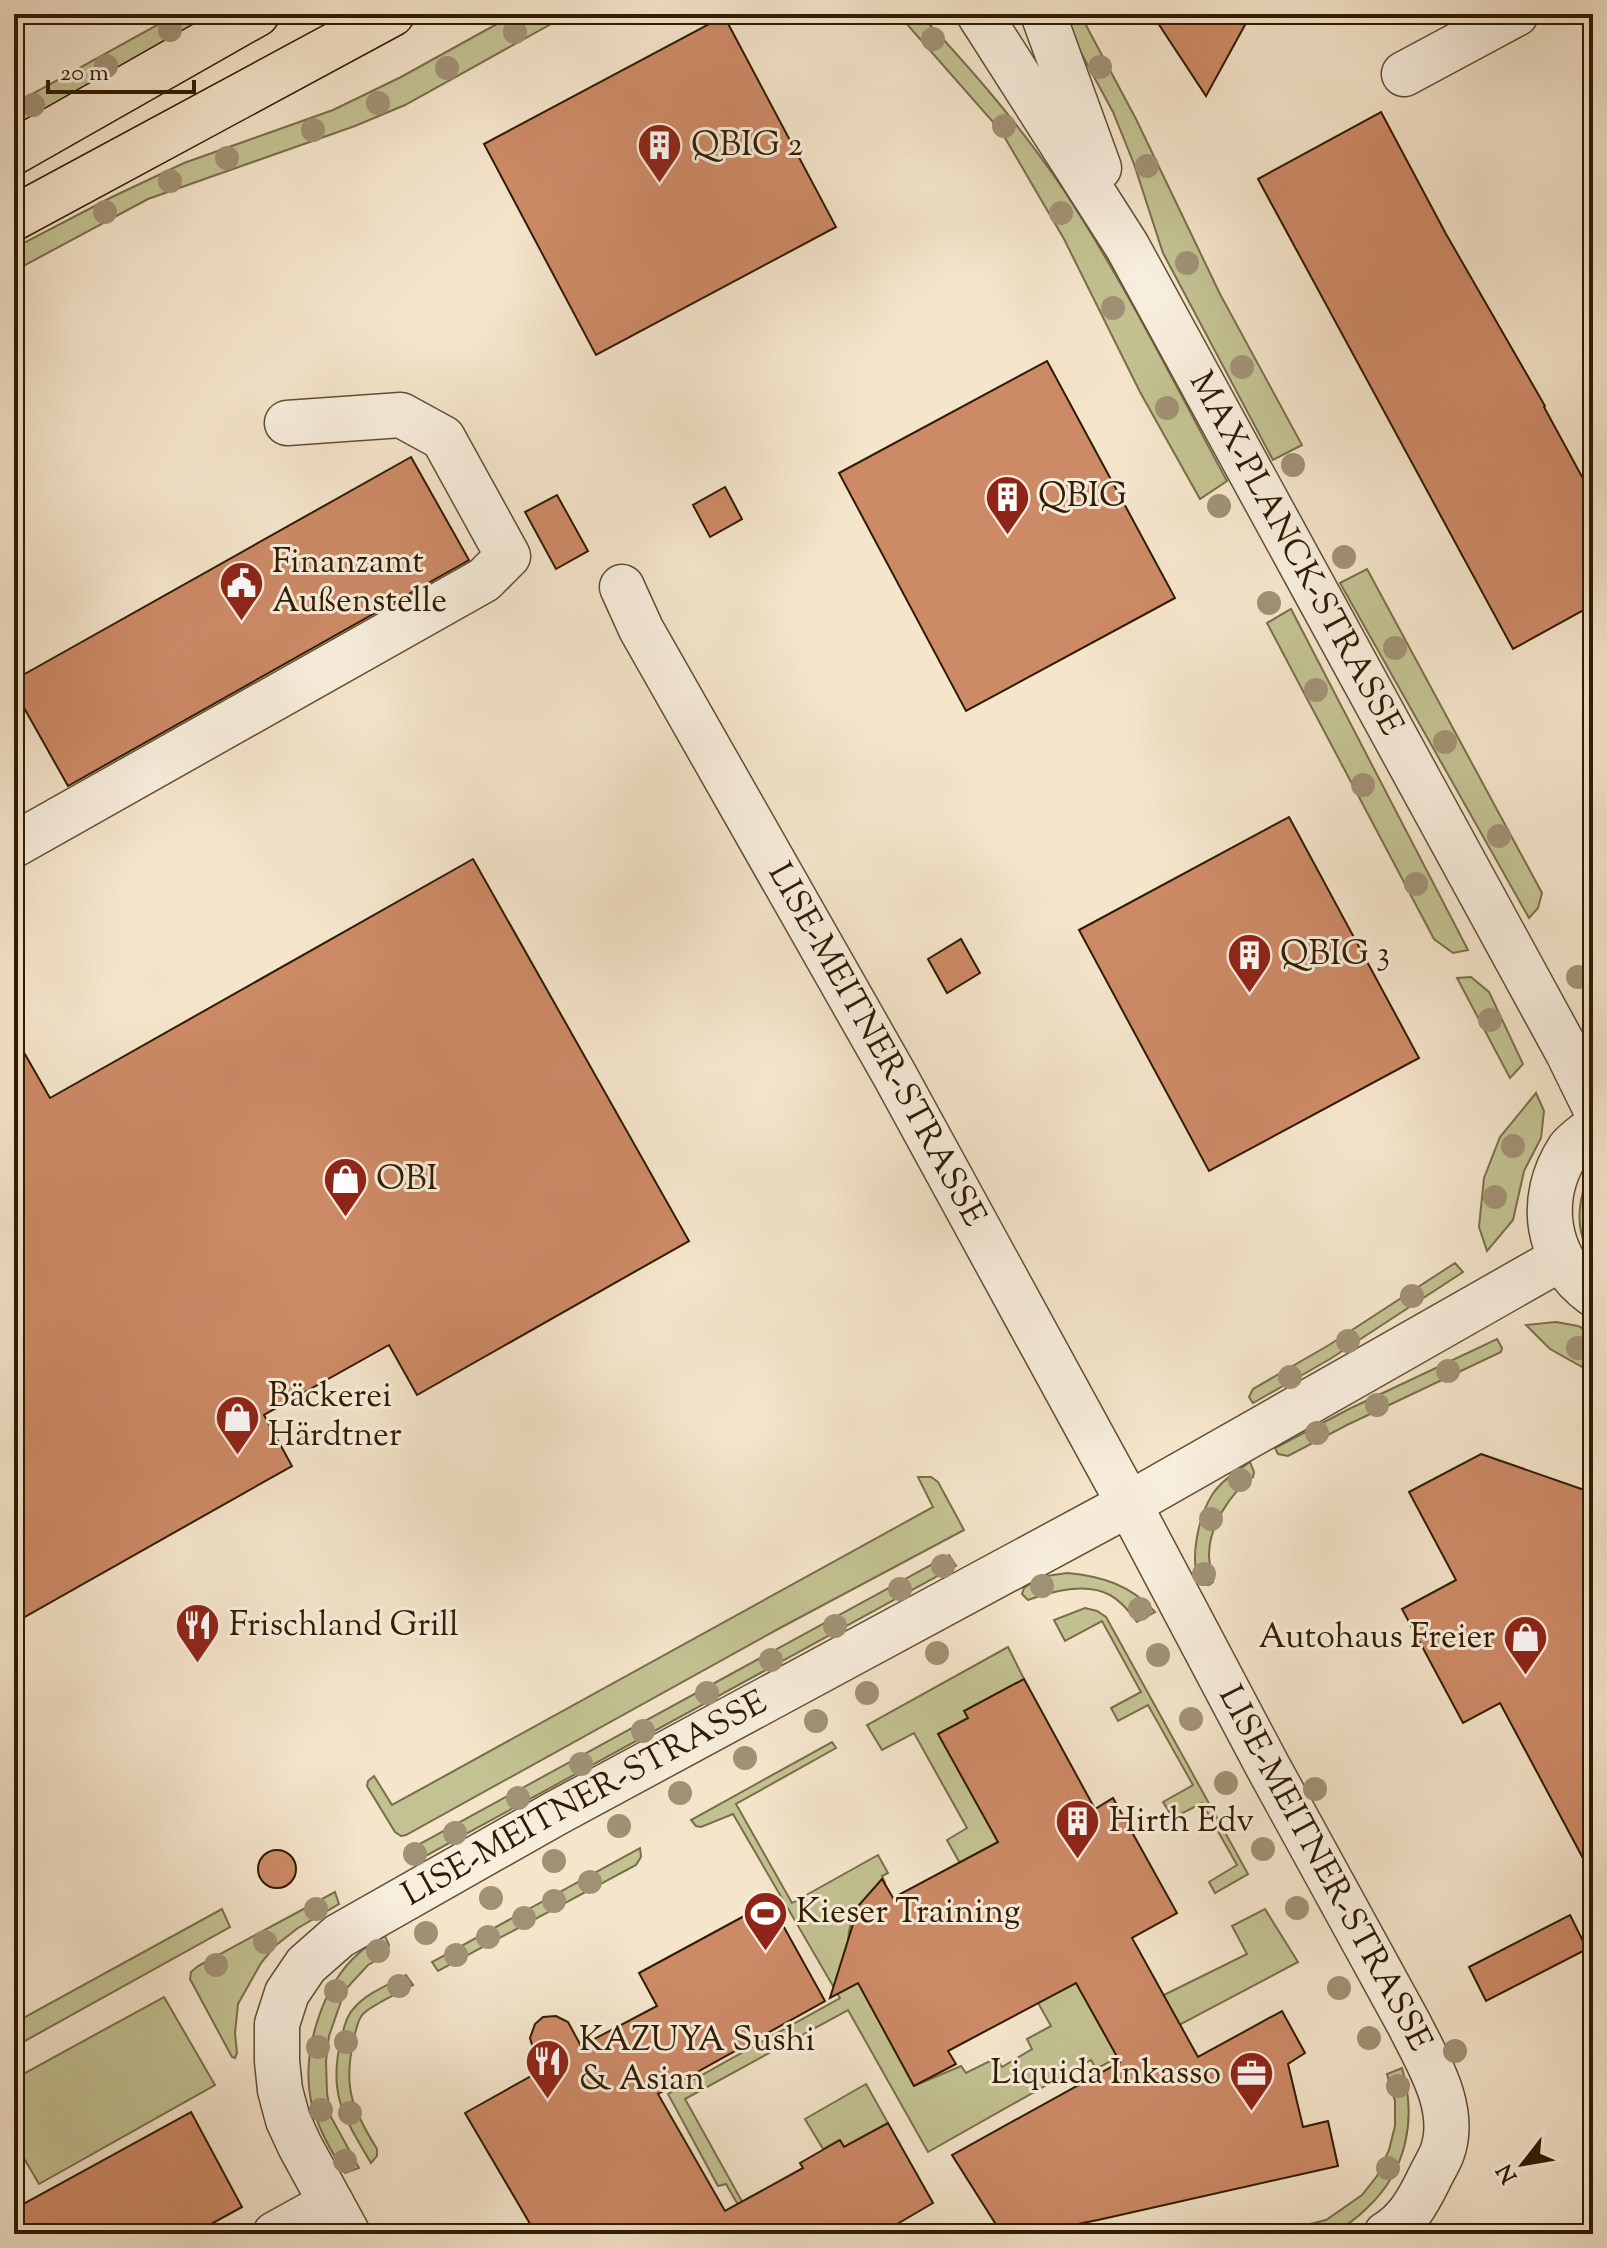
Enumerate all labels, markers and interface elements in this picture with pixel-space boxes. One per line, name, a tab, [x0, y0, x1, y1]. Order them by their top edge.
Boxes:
scale bar	[48, 44, 194, 94]
text: 20 m	[60, 57, 109, 91]
building icon: QBIG 2	[636, 122, 684, 185]
place label: QBIG 2	[691, 122, 803, 171]
street label: MAX-PLANCK-STRASSE	[1176, 363, 1415, 745]
building icon: QBIG	[983, 473, 1031, 536]
place label: QBIG	[1038, 473, 1127, 522]
place label: Finanzamt Außenstelle	[272, 539, 447, 627]
public building icon: Finanzamt Außenstelle	[217, 559, 265, 622]
street label: LISE-MEITNER-STRASSE	[755, 854, 997, 1236]
building icon: QBIG 3	[1225, 931, 1273, 994]
place label: QBIG 3	[1280, 931, 1390, 980]
shop icon: OBI	[321, 1156, 369, 1219]
place label: OBI	[376, 1156, 438, 1205]
place label: Bäckerei Härdtner	[268, 1373, 402, 1461]
shop icon: Bäckerei Härdtner	[213, 1393, 261, 1456]
restaurant icon: Frischland Grill	[174, 1602, 222, 1665]
place label: Frischland Grill	[229, 1602, 459, 1651]
place label: Autohaus Freier	[1259, 1614, 1495, 1663]
shop icon: Autohaus Freier	[1502, 1614, 1550, 1677]
street label: LISE-MEITNER-STRASSE	[1205, 1677, 1444, 2060]
street label: LISE-MEITNER-STRASSE	[394, 1679, 776, 1920]
building icon: Hirth Edv	[1054, 1798, 1102, 1861]
place label: Hirth Edv	[1109, 1798, 1254, 1847]
sports icon: Kieser Training	[741, 1889, 789, 1952]
place label: Kieser Training	[796, 1889, 1020, 1938]
place label: KAZUYA Sushi & Asian	[579, 2017, 815, 2105]
restaurant icon: KAZUYA Sushi & Asian	[524, 2037, 572, 2100]
place label: Liquida Inkasso	[990, 2050, 1221, 2099]
office icon: Liquida Inkasso	[1228, 2050, 1276, 2113]
north arrow	[1483, 2124, 1563, 2204]
text: N	[1490, 2157, 1527, 2189]

